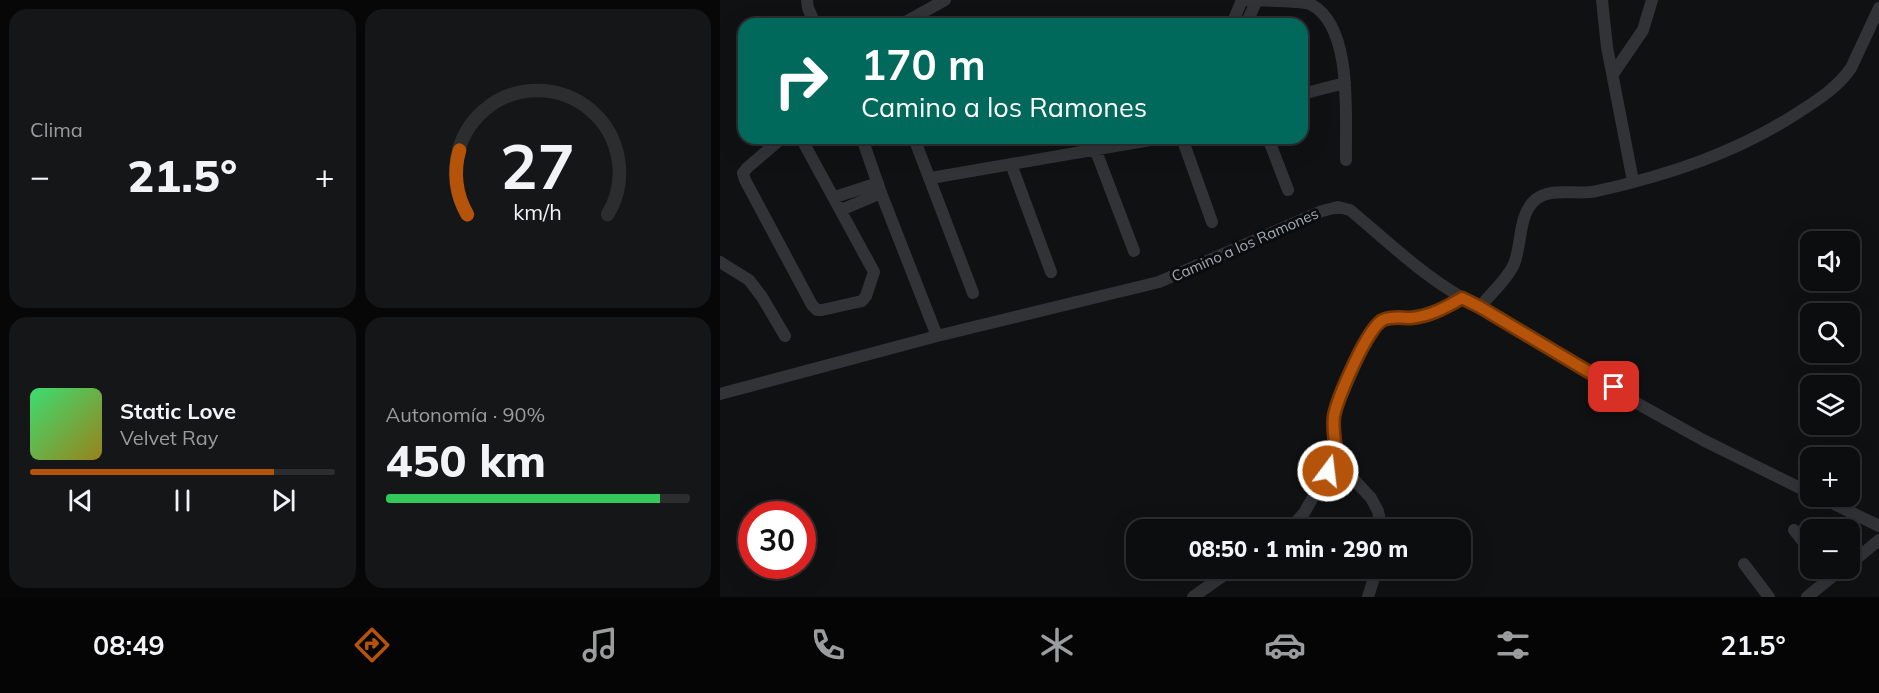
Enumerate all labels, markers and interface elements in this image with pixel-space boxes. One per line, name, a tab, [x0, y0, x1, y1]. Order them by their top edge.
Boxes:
text: 170 m	[861, 38, 986, 91]
icon: right	[762, 42, 840, 120]
text: Camino a los Ramones	[861, 90, 1147, 124]
text: Clima	[30, 117, 83, 142]
text: 27	[500, 126, 575, 205]
text: 21.5°	[127, 147, 237, 203]
text: −	[30, 155, 50, 196]
text: +	[315, 155, 334, 196]
text: km/h	[513, 199, 562, 226]
street label: Camino a los Ramones	[1168, 204, 1321, 286]
map controls	[1800, 231, 1860, 579]
button: sound	[1800, 231, 1860, 291]
button: search	[1800, 303, 1860, 363]
pin	[1588, 361, 1639, 412]
icon: arrive	[1597, 370, 1630, 403]
button: layers	[1800, 375, 1860, 435]
text: Static Love	[120, 397, 236, 425]
text: Autonomía · 90%	[386, 402, 545, 427]
text: Velvet Ray	[120, 425, 218, 450]
text: 450 km	[386, 432, 546, 488]
position arrow	[1296, 439, 1360, 503]
button: +	[1800, 447, 1860, 507]
icon: previous	[64, 484, 97, 517]
icon: pause	[166, 484, 199, 517]
icon: next	[267, 484, 300, 517]
speed limit sign: 30	[738, 501, 816, 579]
button: −	[1800, 519, 1860, 579]
text: 08:50 · 1 min · 290 m	[1189, 535, 1408, 563]
icon: directions	[351, 624, 393, 666]
icon: music	[579, 624, 621, 666]
icon: phone	[807, 624, 849, 666]
icon: climate	[1036, 624, 1078, 666]
icon: car	[1264, 624, 1306, 666]
icon: filters	[1492, 624, 1534, 666]
text: 08:49	[93, 628, 165, 662]
text: 21.5°	[1720, 628, 1786, 662]

